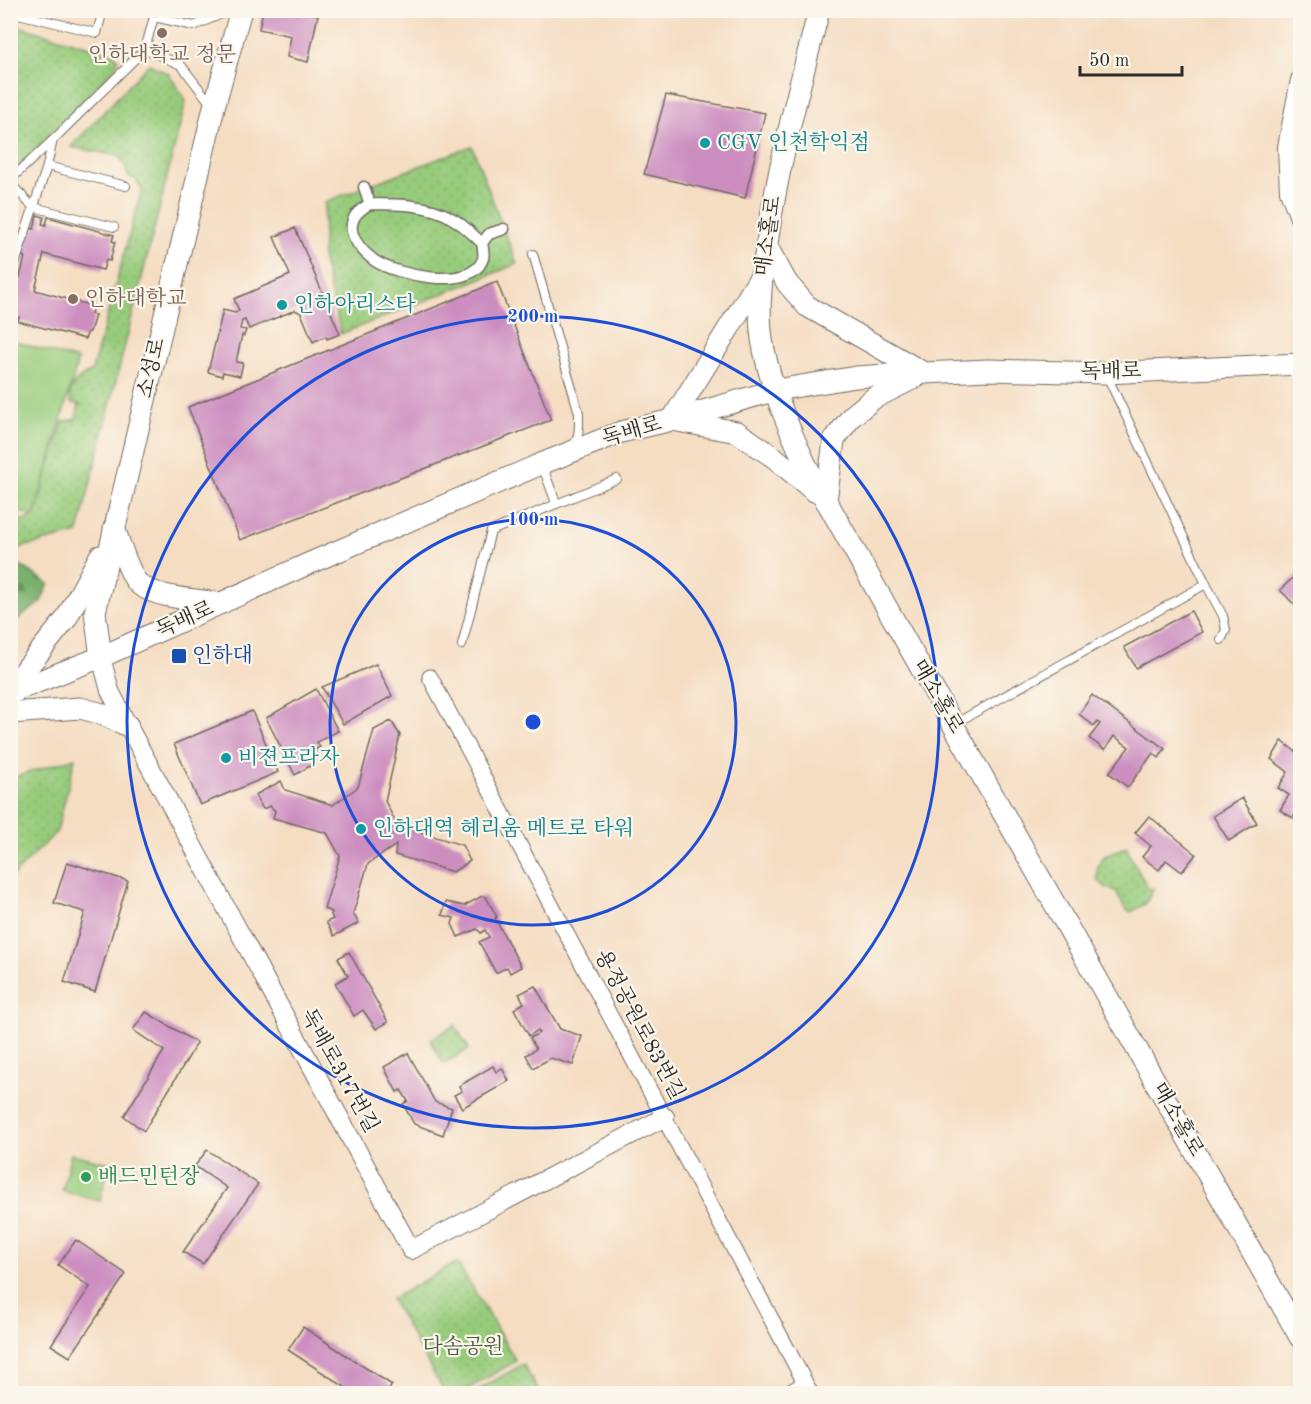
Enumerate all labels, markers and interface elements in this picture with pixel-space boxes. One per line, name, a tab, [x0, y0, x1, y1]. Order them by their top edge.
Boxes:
marker: 인하대학교 정문	[155, 26, 169, 40]
scale bar	[1080, 39, 1182, 77]
place label: 인하대학교 정문	[88, 43, 236, 66]
text: 50 m	[1089, 52, 1129, 70]
place label: CGV 인천학익점	[717, 131, 870, 154]
marker: CGV 인천학익점	[698, 136, 712, 150]
street label: 매소홀로	[750, 194, 785, 278]
place label: 인하대학교	[85, 287, 186, 310]
marker: 인하대학교	[66, 292, 80, 306]
place label: 인하아리스타	[294, 293, 416, 316]
marker: 인하아리스타	[275, 298, 289, 312]
text: 200 m	[508, 308, 558, 326]
street label: 소성로	[133, 336, 169, 400]
street label: 독배로	[1080, 359, 1142, 383]
street label: 독배로	[599, 412, 664, 450]
text: 100 m	[508, 511, 558, 529]
street label: 독배로	[152, 596, 217, 642]
place label: 인하대	[192, 644, 253, 667]
marker: 인하대	[170, 647, 188, 665]
street label: 매소홀로	[908, 655, 969, 737]
centre of rings	[523, 712, 543, 732]
place label: 비젼프라자	[238, 745, 340, 769]
marker: 비젼프라자	[219, 751, 233, 765]
place label: 인하대역 헤리움 메트로 타워	[373, 817, 634, 840]
marker: 인하대역 헤리움 메트로 타워	[354, 822, 368, 836]
street label: 용정공원로83번길	[591, 946, 689, 1103]
street label: 독배로317번길	[296, 1005, 383, 1136]
street label: 매소홀로	[1148, 1078, 1209, 1160]
place label: 배드민턴장	[98, 1165, 200, 1188]
marker: 배드민턴장	[79, 1170, 93, 1184]
park label: 다솜공원	[422, 1335, 504, 1358]

